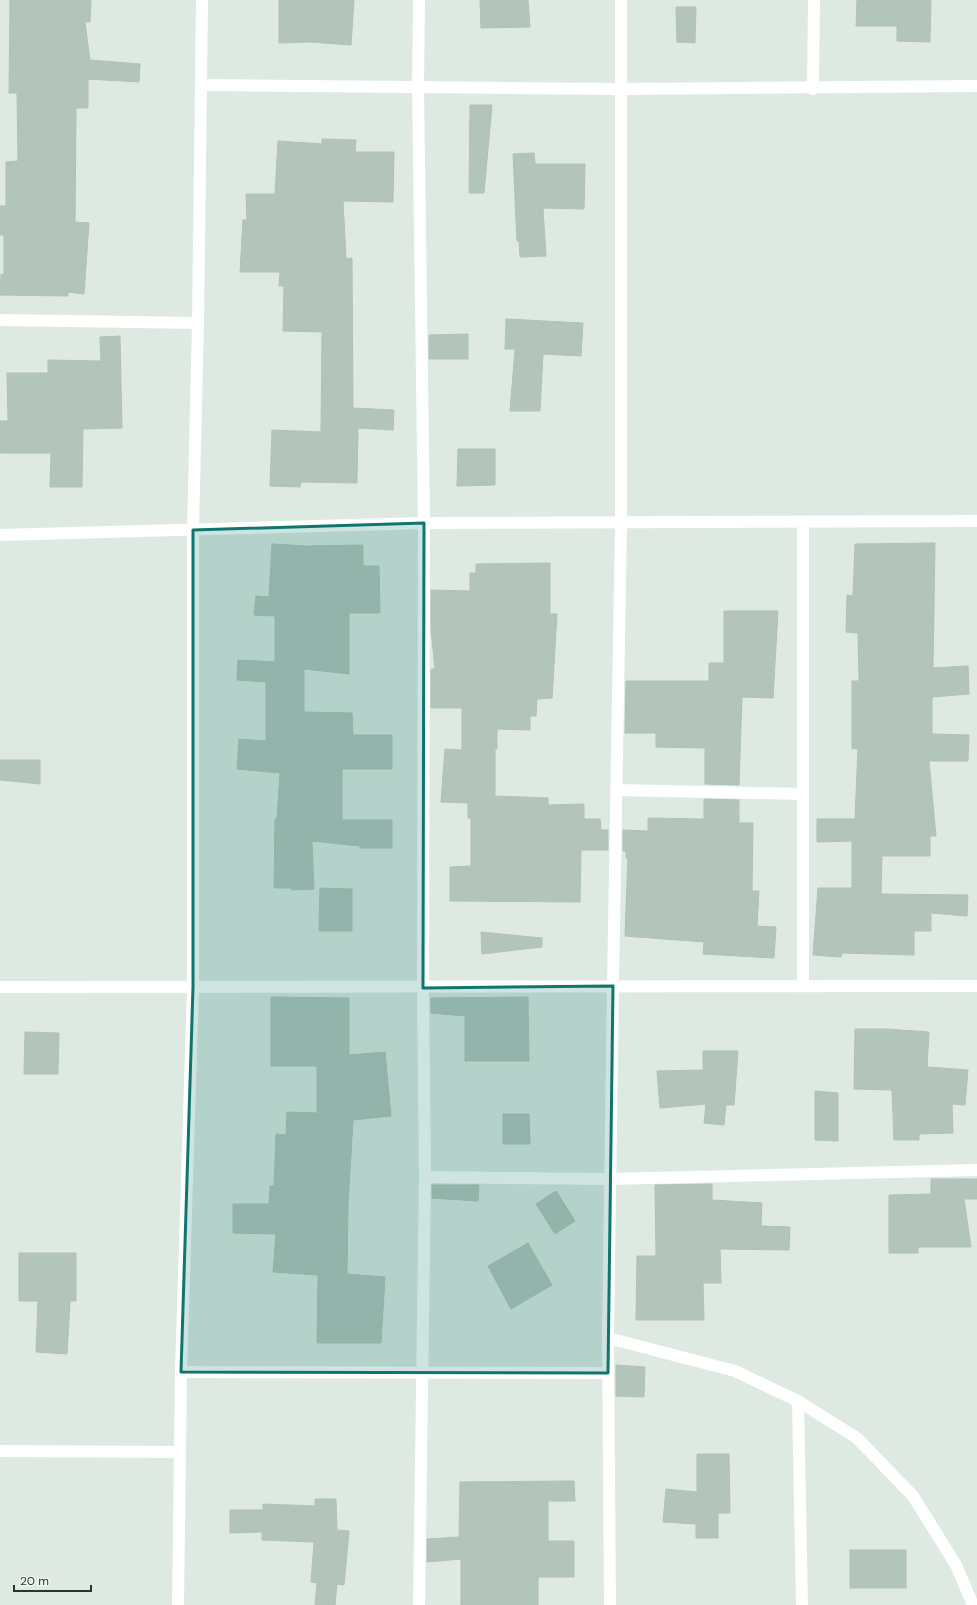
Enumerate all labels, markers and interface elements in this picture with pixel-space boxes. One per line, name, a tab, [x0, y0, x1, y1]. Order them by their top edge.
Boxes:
scale bar	[14, 1567, 91, 1593]
text: 20 m	[20, 1573, 49, 1589]

